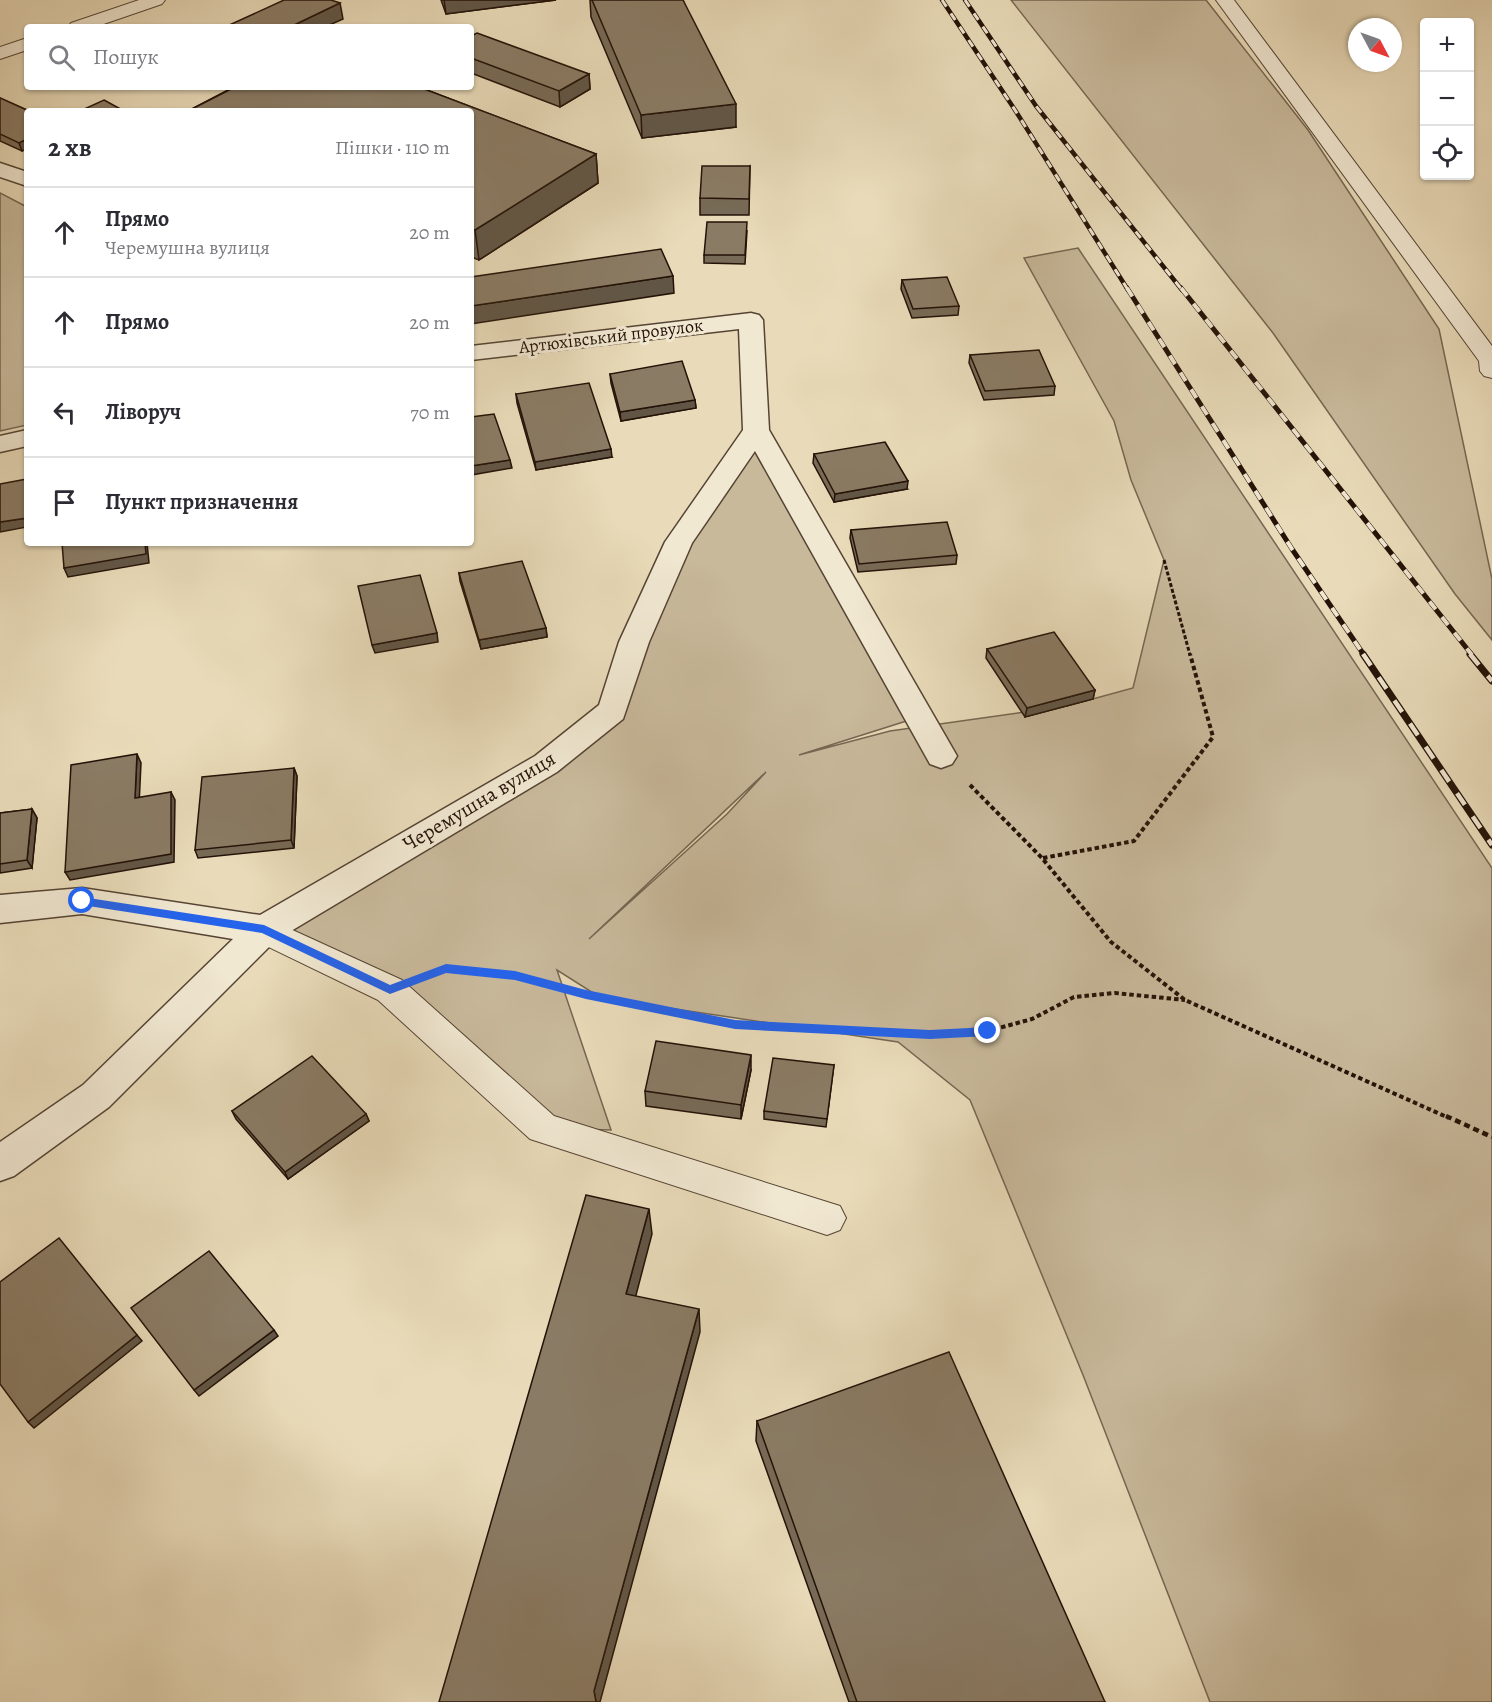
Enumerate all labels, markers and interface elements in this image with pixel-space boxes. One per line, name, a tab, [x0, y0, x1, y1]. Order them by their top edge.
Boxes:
north arrow	[1348, 18, 1402, 72]
map controls	[1420, 18, 1474, 180]
button: +	[1420, 18, 1474, 72]
search box	[24, 24, 474, 90]
icon: search	[45, 41, 78, 74]
text: Пошук	[93, 42, 159, 72]
button: −	[1420, 72, 1474, 126]
button: locate	[1420, 126, 1474, 180]
text: 2 хв	[48, 130, 92, 165]
text: Пішки · 110 m	[335, 134, 450, 161]
text: Прямо	[105, 204, 169, 234]
icon: ahead	[48, 216, 81, 249]
text: 20 m	[409, 219, 450, 246]
text: Черемушна вулиця	[105, 234, 270, 261]
icon: ahead	[48, 306, 81, 339]
text: Прямо	[105, 307, 169, 337]
text: 20 m	[409, 309, 450, 336]
street label: Артюхівський провулок	[516, 313, 705, 359]
icon: left	[48, 396, 81, 429]
text: Ліворуч	[105, 397, 181, 427]
text: 70 m	[410, 399, 450, 426]
icon: arrive	[48, 486, 81, 519]
text: Пункт призначення	[105, 487, 298, 517]
street label: Черемушна вулиця	[398, 744, 560, 858]
route start	[68, 887, 94, 913]
route end	[974, 1017, 1000, 1043]

